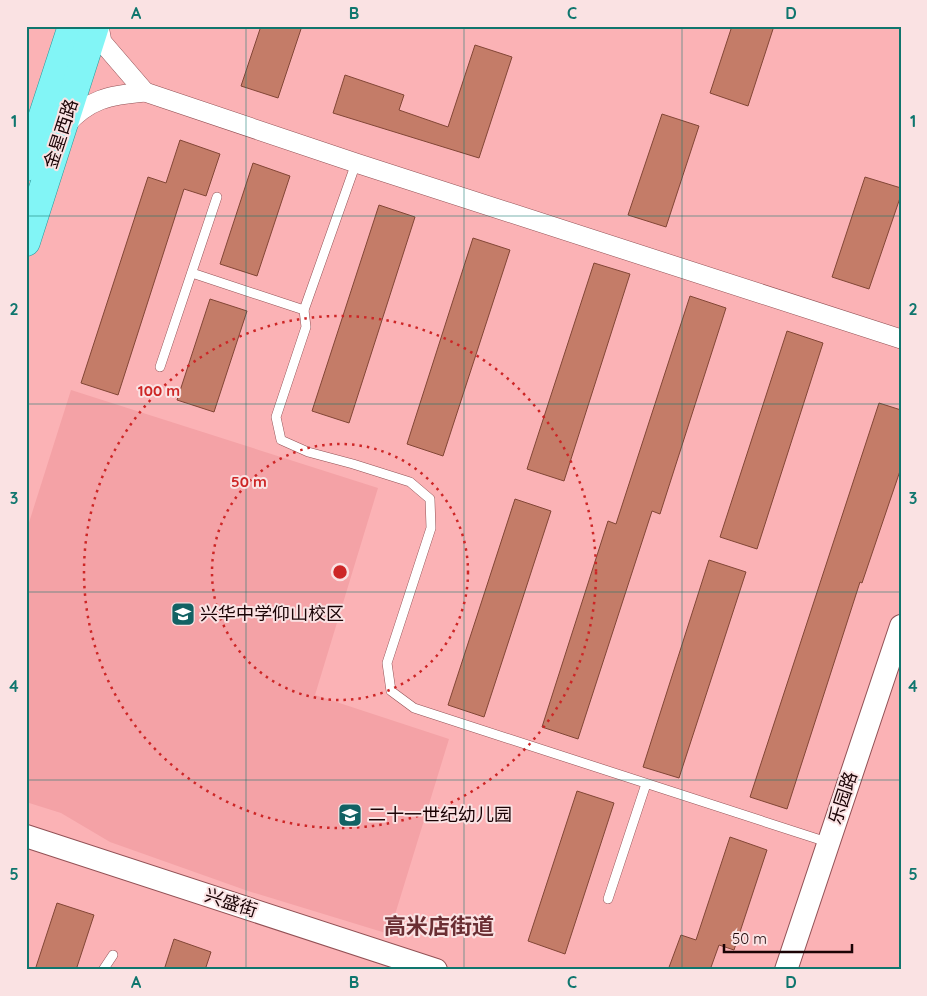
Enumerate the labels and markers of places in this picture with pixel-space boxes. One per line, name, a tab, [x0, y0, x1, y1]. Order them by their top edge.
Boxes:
centre of rings	[331, 563, 349, 581]
school or university icon: 兴华中学仰山校区	[170, 601, 196, 627]
place label: 兴华中学仰山校区	[200, 602, 344, 625]
school or university icon: 二十一世纪幼儿园	[337, 802, 363, 828]
place label: 二十一世纪幼儿园	[368, 803, 512, 826]

